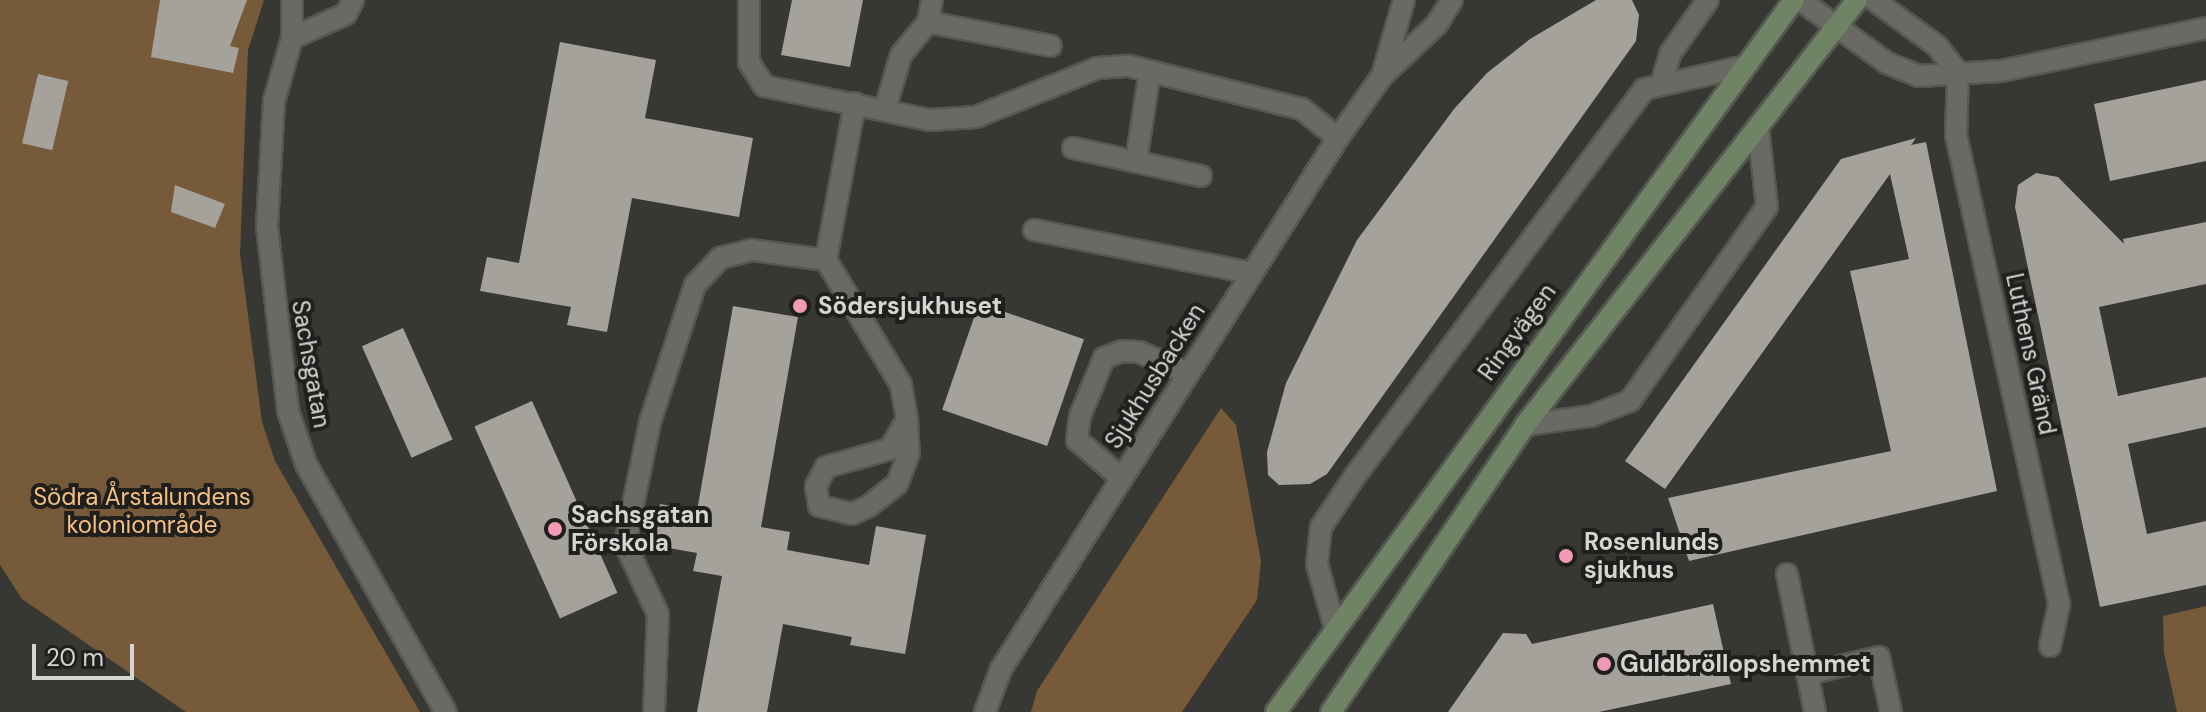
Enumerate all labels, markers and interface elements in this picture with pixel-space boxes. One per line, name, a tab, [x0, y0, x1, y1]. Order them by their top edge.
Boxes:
street label: Luthens Gränd	[2000, 271, 2062, 437]
street label: Ringvägen	[1472, 278, 1562, 386]
place label: Södersjukhuset	[818, 292, 1002, 320]
marker: Södersjukhuset	[789, 295, 811, 317]
street label: Sachsgatan	[286, 298, 336, 430]
street label: Sjukhusbacken	[1099, 298, 1211, 454]
park label: Södra Årstalundens koloniområde	[33, 483, 251, 539]
place label: Sachsgatan Förskola	[571, 501, 709, 557]
marker: Sachsgatan Förskola	[546, 520, 564, 538]
place label: Rosenlunds sjukhus	[1584, 528, 1720, 584]
marker: Rosenlunds sjukhus	[1555, 545, 1577, 567]
scale bar	[36, 628, 138, 678]
text: 20 m	[46, 642, 104, 673]
place label: Guldbröllopshemmet	[1620, 650, 1871, 678]
marker: Guldbröllopshemmet	[1595, 655, 1613, 673]

